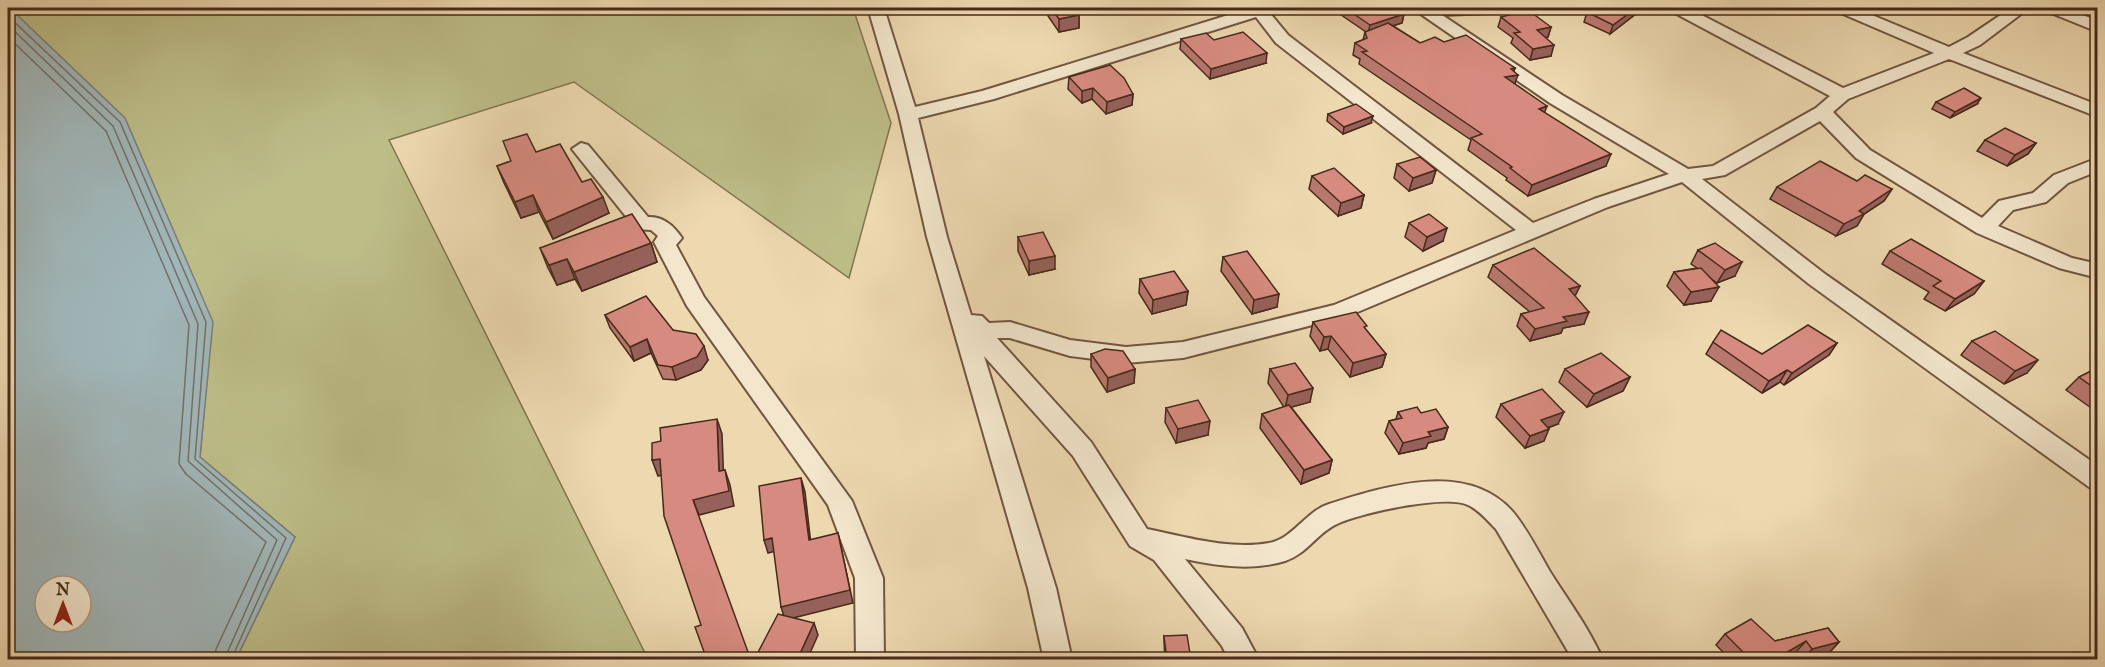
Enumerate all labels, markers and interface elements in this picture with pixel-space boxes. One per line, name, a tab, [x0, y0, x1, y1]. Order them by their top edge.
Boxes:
north arrow	[33, 574, 93, 634]
text: N	[55, 581, 70, 601]

